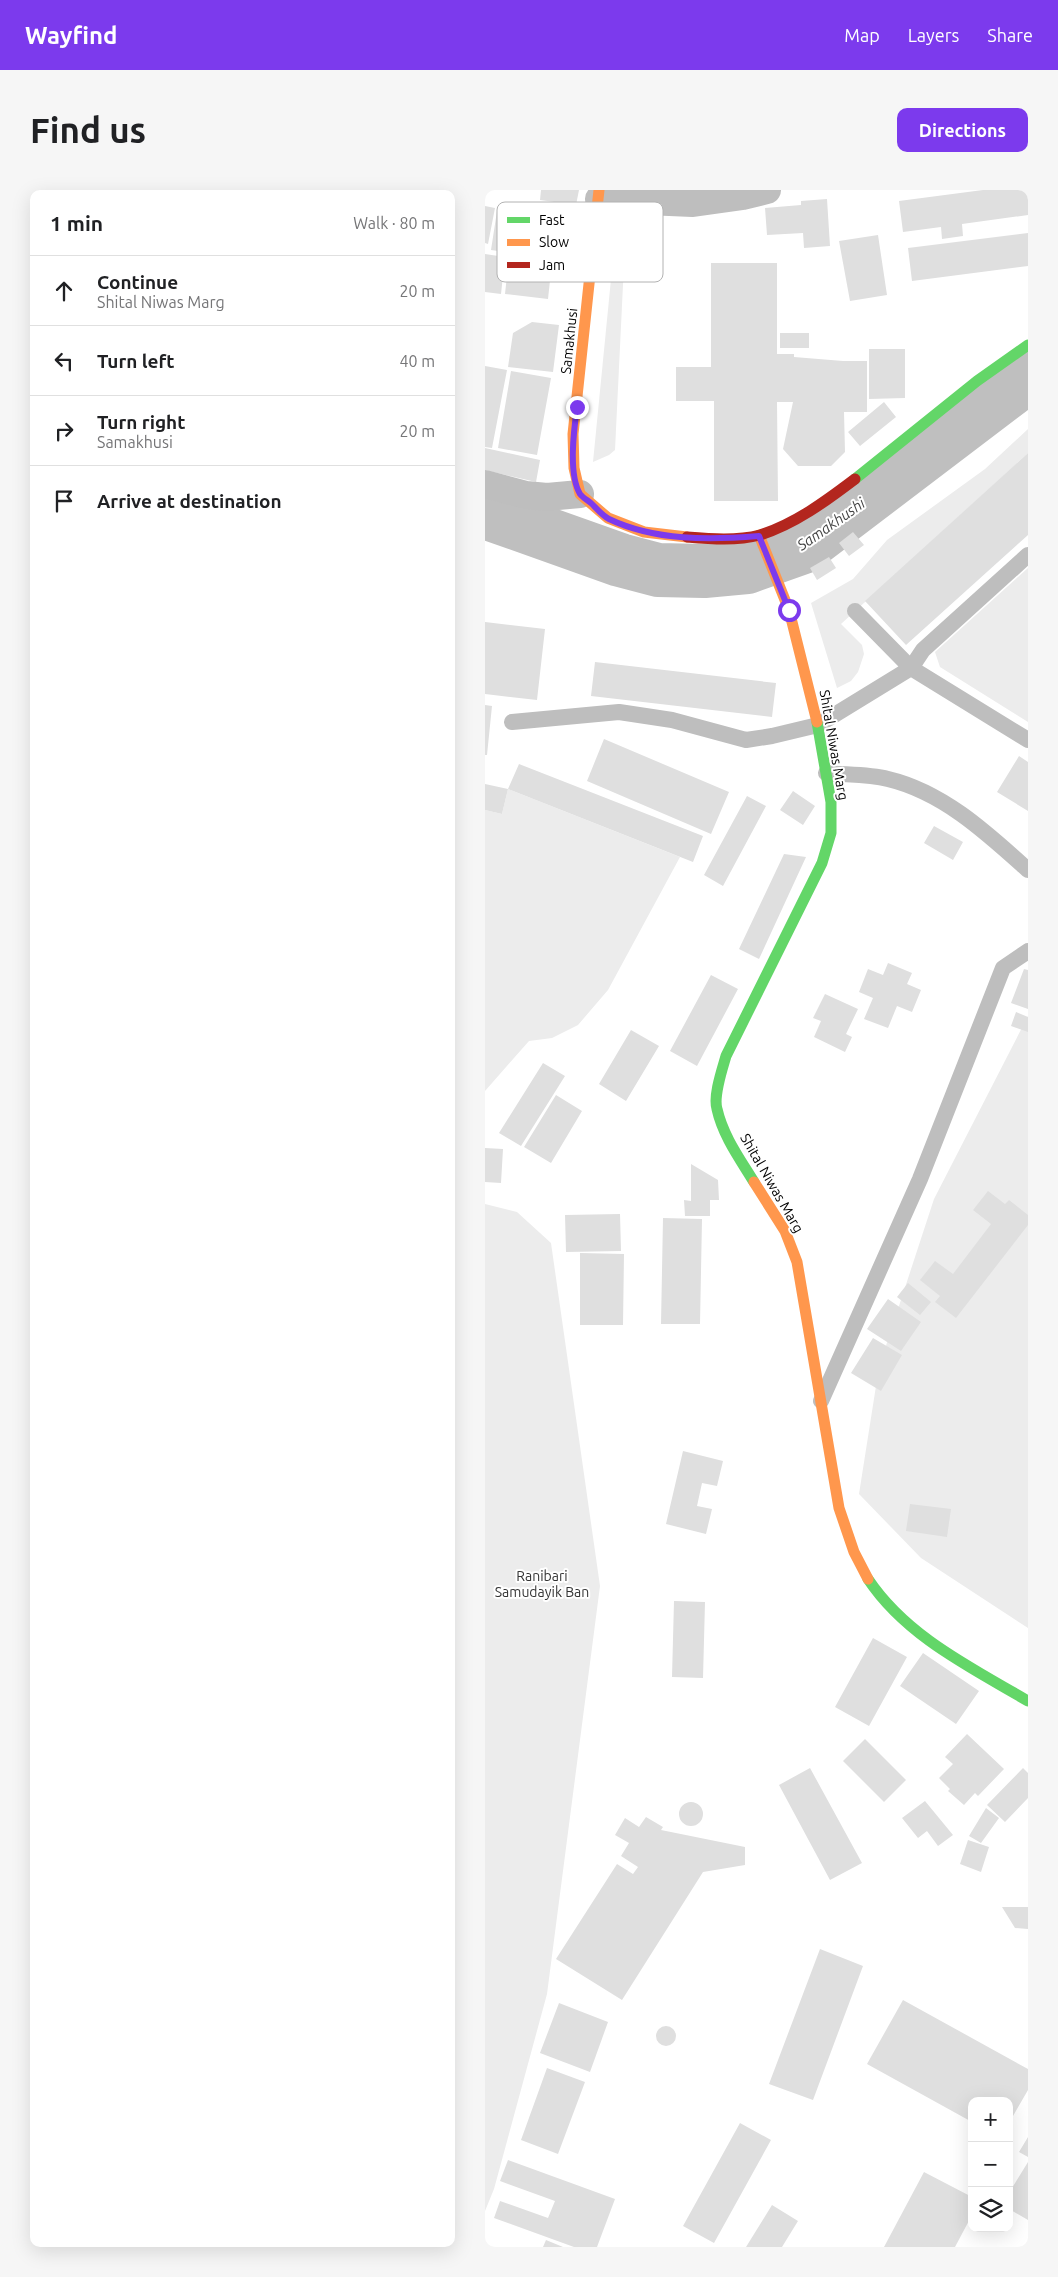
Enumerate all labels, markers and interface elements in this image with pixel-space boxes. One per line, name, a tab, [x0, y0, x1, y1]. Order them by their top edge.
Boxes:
text: Wayfind	[25, 22, 117, 49]
text: Map	[844, 25, 880, 45]
text: Layers	[908, 25, 959, 45]
text: Share	[987, 25, 1033, 45]
button: Directions	[897, 108, 1028, 152]
text: Find us	[30, 110, 146, 150]
legend	[497, 202, 663, 282]
text: 1 min	[50, 211, 103, 235]
text: Fast	[539, 212, 565, 228]
text: Walk · 80 m	[353, 214, 435, 232]
text: Slow	[539, 234, 569, 250]
text: Jam	[539, 257, 565, 273]
text: Continue	[97, 271, 178, 293]
icon: ahead	[50, 277, 78, 305]
text: 20 m	[399, 282, 435, 300]
text: Shital Niwas Marg	[97, 293, 225, 311]
street label: Samakhusi	[558, 307, 580, 375]
icon: left	[50, 347, 78, 375]
text: Turn left	[97, 350, 175, 372]
text: 40 m	[399, 352, 435, 370]
route end	[566, 396, 589, 419]
text: Turn right	[97, 411, 185, 433]
icon: right	[50, 417, 78, 445]
text: 20 m	[399, 422, 435, 440]
text: Samakhusi	[97, 433, 173, 451]
icon: arrive	[50, 487, 78, 515]
text: Arrive at destination	[97, 490, 282, 512]
water label: Samakhushi	[793, 494, 869, 554]
route start	[778, 599, 801, 622]
street label: Shital Niwas Marg	[816, 689, 852, 801]
street label: Shital Niwas Marg	[737, 1131, 807, 1235]
park label: Ranibari Samudayik Ban	[495, 1568, 589, 1600]
map controls	[968, 2097, 1013, 2232]
button: +	[968, 2097, 1013, 2142]
button: −	[968, 2142, 1013, 2187]
button: layers	[968, 2187, 1013, 2232]

